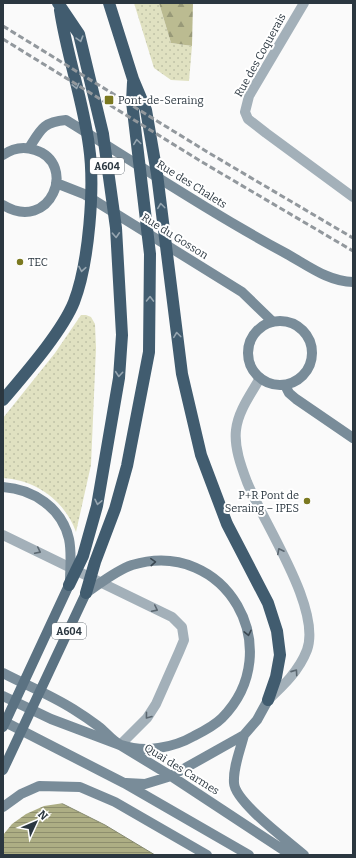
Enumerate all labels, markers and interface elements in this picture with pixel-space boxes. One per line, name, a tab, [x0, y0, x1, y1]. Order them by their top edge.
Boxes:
street label: Rue des Coquerais	[232, 11, 289, 99]
one-way arrow	[75, 35, 84, 42]
one-way arrow	[71, 82, 80, 89]
marker: Pont-de-Seraing	[103, 94, 115, 106]
place label: Pont-de-Seraing	[118, 94, 204, 107]
one-way arrow	[133, 139, 142, 145]
road number: A604	[90, 158, 124, 174]
street label: Rue des Chalets	[154, 158, 229, 211]
one-way arrow	[157, 203, 166, 209]
street label: Rue du Gosson	[139, 211, 210, 262]
one-way arrow	[112, 232, 121, 238]
place label: TEC	[28, 256, 48, 269]
marker: TEC	[15, 257, 25, 267]
one-way arrow	[78, 266, 87, 272]
one-way arrow	[146, 296, 154, 302]
one-way arrow	[173, 332, 182, 338]
one-way arrow	[115, 371, 124, 377]
place label: P+R Pont de Seraing – IPES	[225, 489, 299, 515]
marker: P+R Pont de Seraing – IPES	[302, 496, 312, 506]
one-way arrow	[94, 499, 103, 505]
one-way arrow	[34, 546, 42, 554]
one-way arrow	[278, 548, 285, 556]
one-way arrow	[150, 557, 156, 566]
one-way arrow	[150, 604, 158, 612]
road number: A604	[52, 623, 86, 639]
one-way arrow	[244, 630, 252, 636]
one-way arrow	[290, 669, 298, 676]
one-way arrow	[145, 711, 152, 718]
street label: Quai des Carmes	[142, 741, 222, 798]
north arrow	[16, 802, 56, 842]
text: N	[35, 808, 51, 823]

